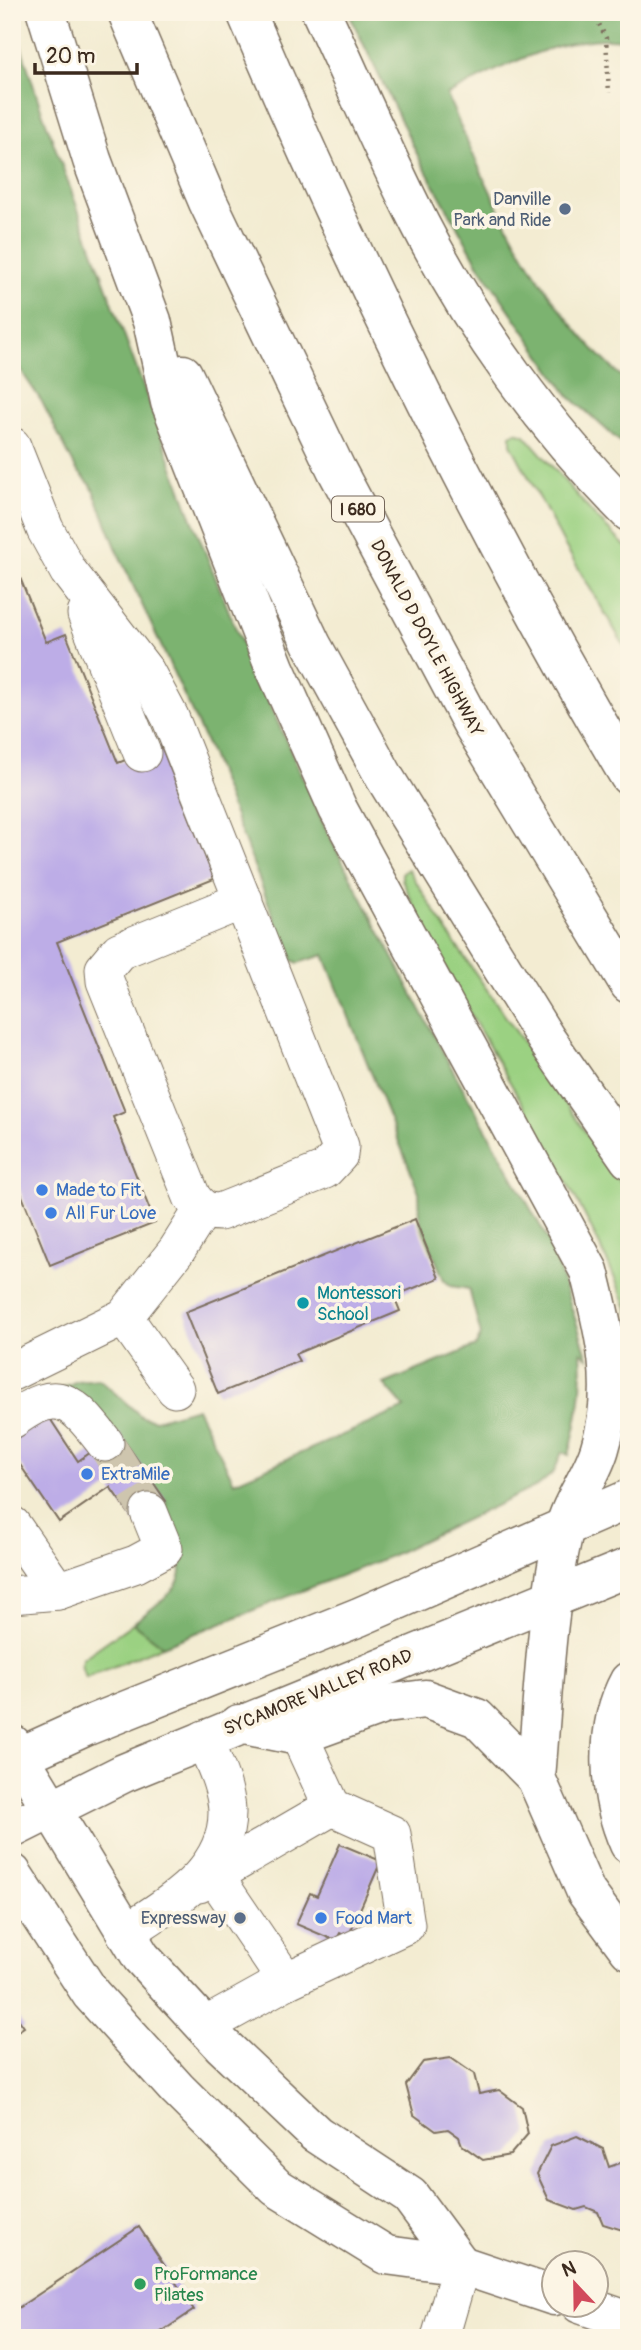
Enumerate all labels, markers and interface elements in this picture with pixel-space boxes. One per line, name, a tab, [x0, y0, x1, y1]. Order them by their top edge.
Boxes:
scale bar	[35, 32, 136, 76]
text: 20 m	[46, 43, 95, 70]
place label: Danville Park and Ride	[453, 188, 551, 232]
marker: Danville Park and Ride	[557, 201, 573, 217]
road number: I 680	[332, 496, 384, 522]
street label: DONALD D DOYLE HIGHWAY	[365, 536, 489, 741]
place label: Made to Fit	[56, 1179, 142, 1202]
marker: Made to Fit	[34, 1182, 50, 1198]
place label: All Fur Love	[65, 1202, 156, 1225]
marker: All Fur Love	[43, 1205, 59, 1221]
place label: Montessori School	[317, 1282, 401, 1326]
marker: Montessori School	[295, 1295, 311, 1311]
place label: ExtraMile	[101, 1463, 170, 1486]
marker: ExtraMile	[79, 1466, 95, 1482]
street label: SYCAMORE VALLEY ROAD	[220, 1644, 416, 1741]
place label: Expressway	[141, 1907, 226, 1930]
place label: Food Mart	[335, 1907, 413, 1930]
marker: Expressway	[232, 1910, 248, 1926]
marker: Food Mart	[313, 1910, 329, 1926]
north arrow	[540, 2248, 610, 2318]
text: N	[559, 2256, 580, 2283]
place label: ProFormance Pilates	[154, 2263, 257, 2307]
marker: ProFormance Pilates	[132, 2276, 148, 2292]

